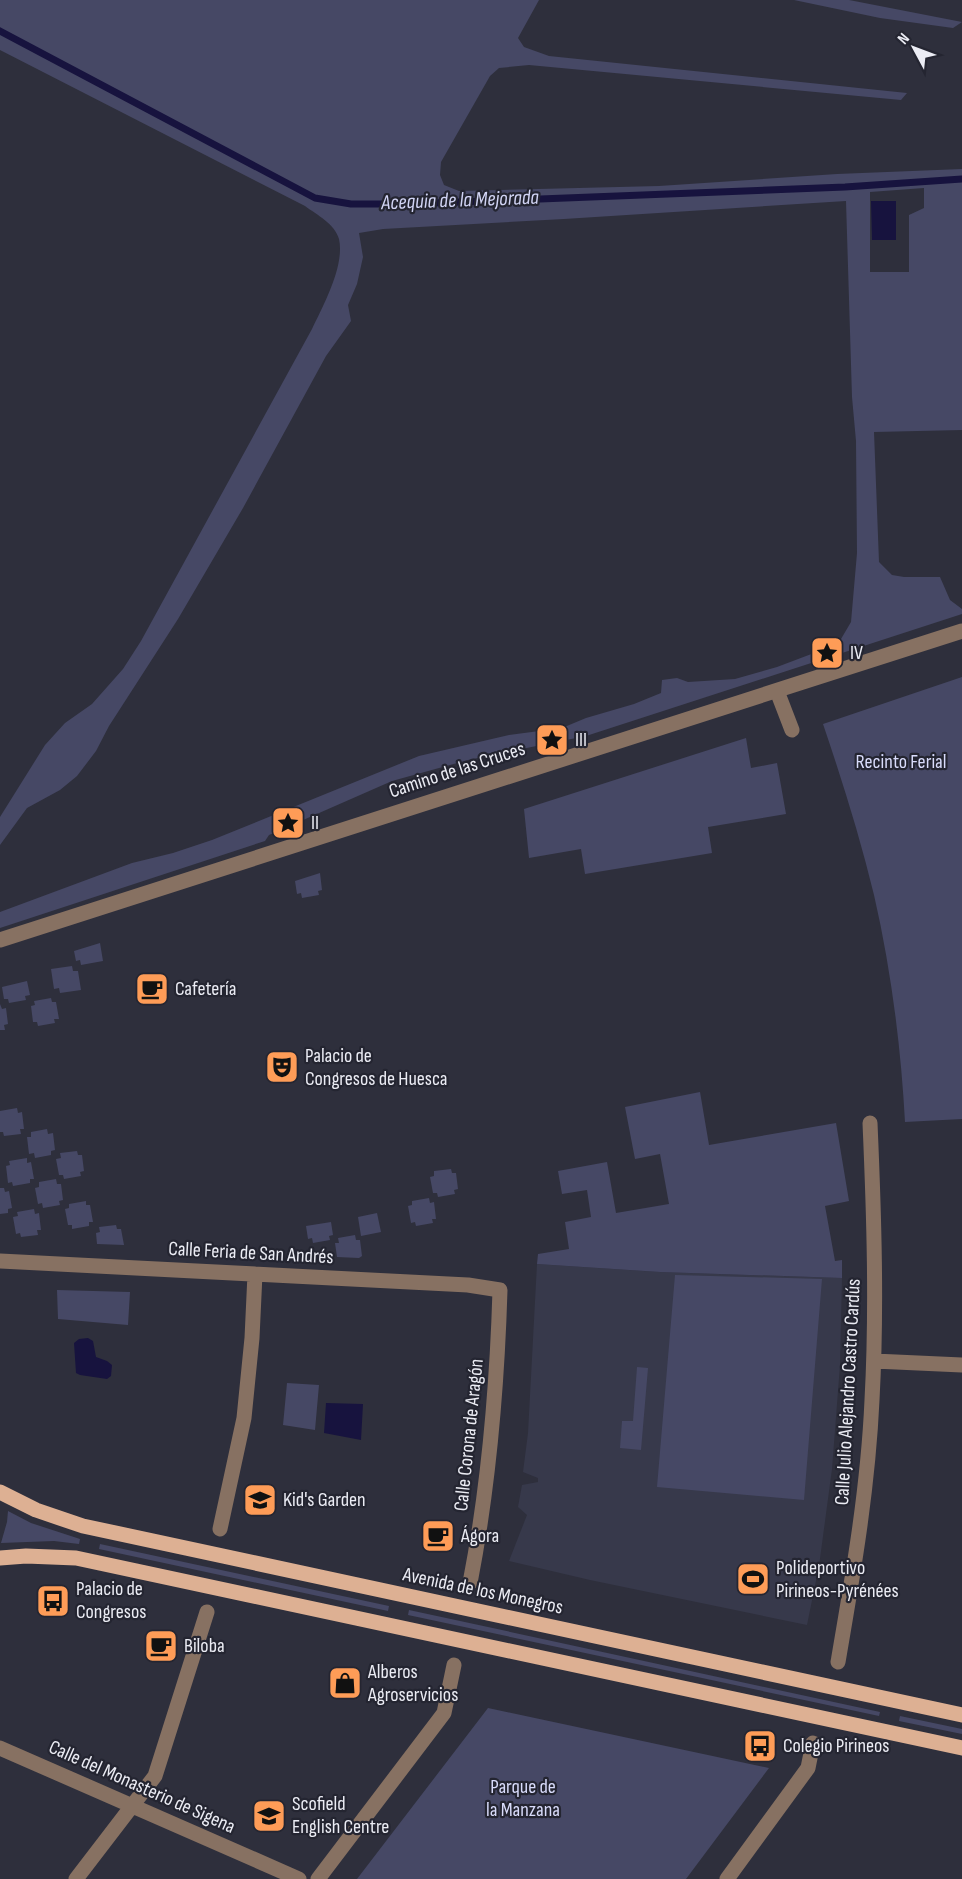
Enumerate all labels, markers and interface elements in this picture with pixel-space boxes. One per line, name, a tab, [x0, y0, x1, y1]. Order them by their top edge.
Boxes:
north arrow	[884, 18, 944, 78]
text: N	[894, 30, 914, 49]
water label: Acequia de la Mejorada	[380, 185, 540, 215]
place icon: IV	[809, 635, 845, 671]
place label: IV	[850, 641, 863, 665]
place icon: III	[534, 722, 570, 758]
place label: III	[575, 728, 587, 752]
street label: Camino de las Cruces	[386, 737, 528, 803]
park label: Recinto Ferial	[855, 750, 947, 774]
place icon: II	[270, 805, 306, 841]
place label: II	[311, 811, 319, 835]
cafe icon: Cafetería	[134, 971, 170, 1007]
place label: Cafetería	[175, 977, 237, 1001]
place label: Palacio de Congresos de Huesca	[305, 1044, 447, 1091]
theatre icon: Palacio de Congresos de Huesca	[264, 1049, 300, 1085]
street label: Calle Feria de San Andrés	[168, 1237, 334, 1269]
street label: Calle Julio Alejandro Castro Cardús	[830, 1278, 866, 1506]
street label: Calle Corona de Aragón	[449, 1358, 489, 1512]
school or university icon: Kid's Garden	[242, 1482, 278, 1518]
place label: Kid's Garden	[283, 1488, 366, 1512]
cafe icon: Ágora	[420, 1518, 456, 1554]
place label: Ágora	[460, 1524, 499, 1548]
place label: Polideportivo Pirineos-Pyrénées	[776, 1556, 899, 1603]
sports icon: Polideportivo Pirineos-Pyrénées	[735, 1561, 771, 1597]
street label: Avenida de los Monegros	[400, 1562, 565, 1620]
place label: Palacio de Congresos	[76, 1577, 146, 1624]
bus stop icon: Palacio de Congresos	[35, 1583, 71, 1619]
cafe icon: Biloba	[143, 1628, 179, 1664]
place label: Biloba	[184, 1634, 225, 1658]
place label: Alberos Agroservicios	[367, 1660, 458, 1707]
shop icon: Alberos Agroservicios	[327, 1665, 363, 1701]
bus stop icon: Colegio Pirineos	[742, 1728, 778, 1764]
place label: Colegio Pirineos	[783, 1734, 889, 1758]
street label: Calle del Monasterio de Sigena	[45, 1735, 239, 1839]
park label: Parque de la Manzana	[486, 1775, 560, 1822]
place label: Scofield English Centre	[292, 1792, 389, 1839]
school or university icon: Scofield English Centre	[251, 1798, 287, 1834]

